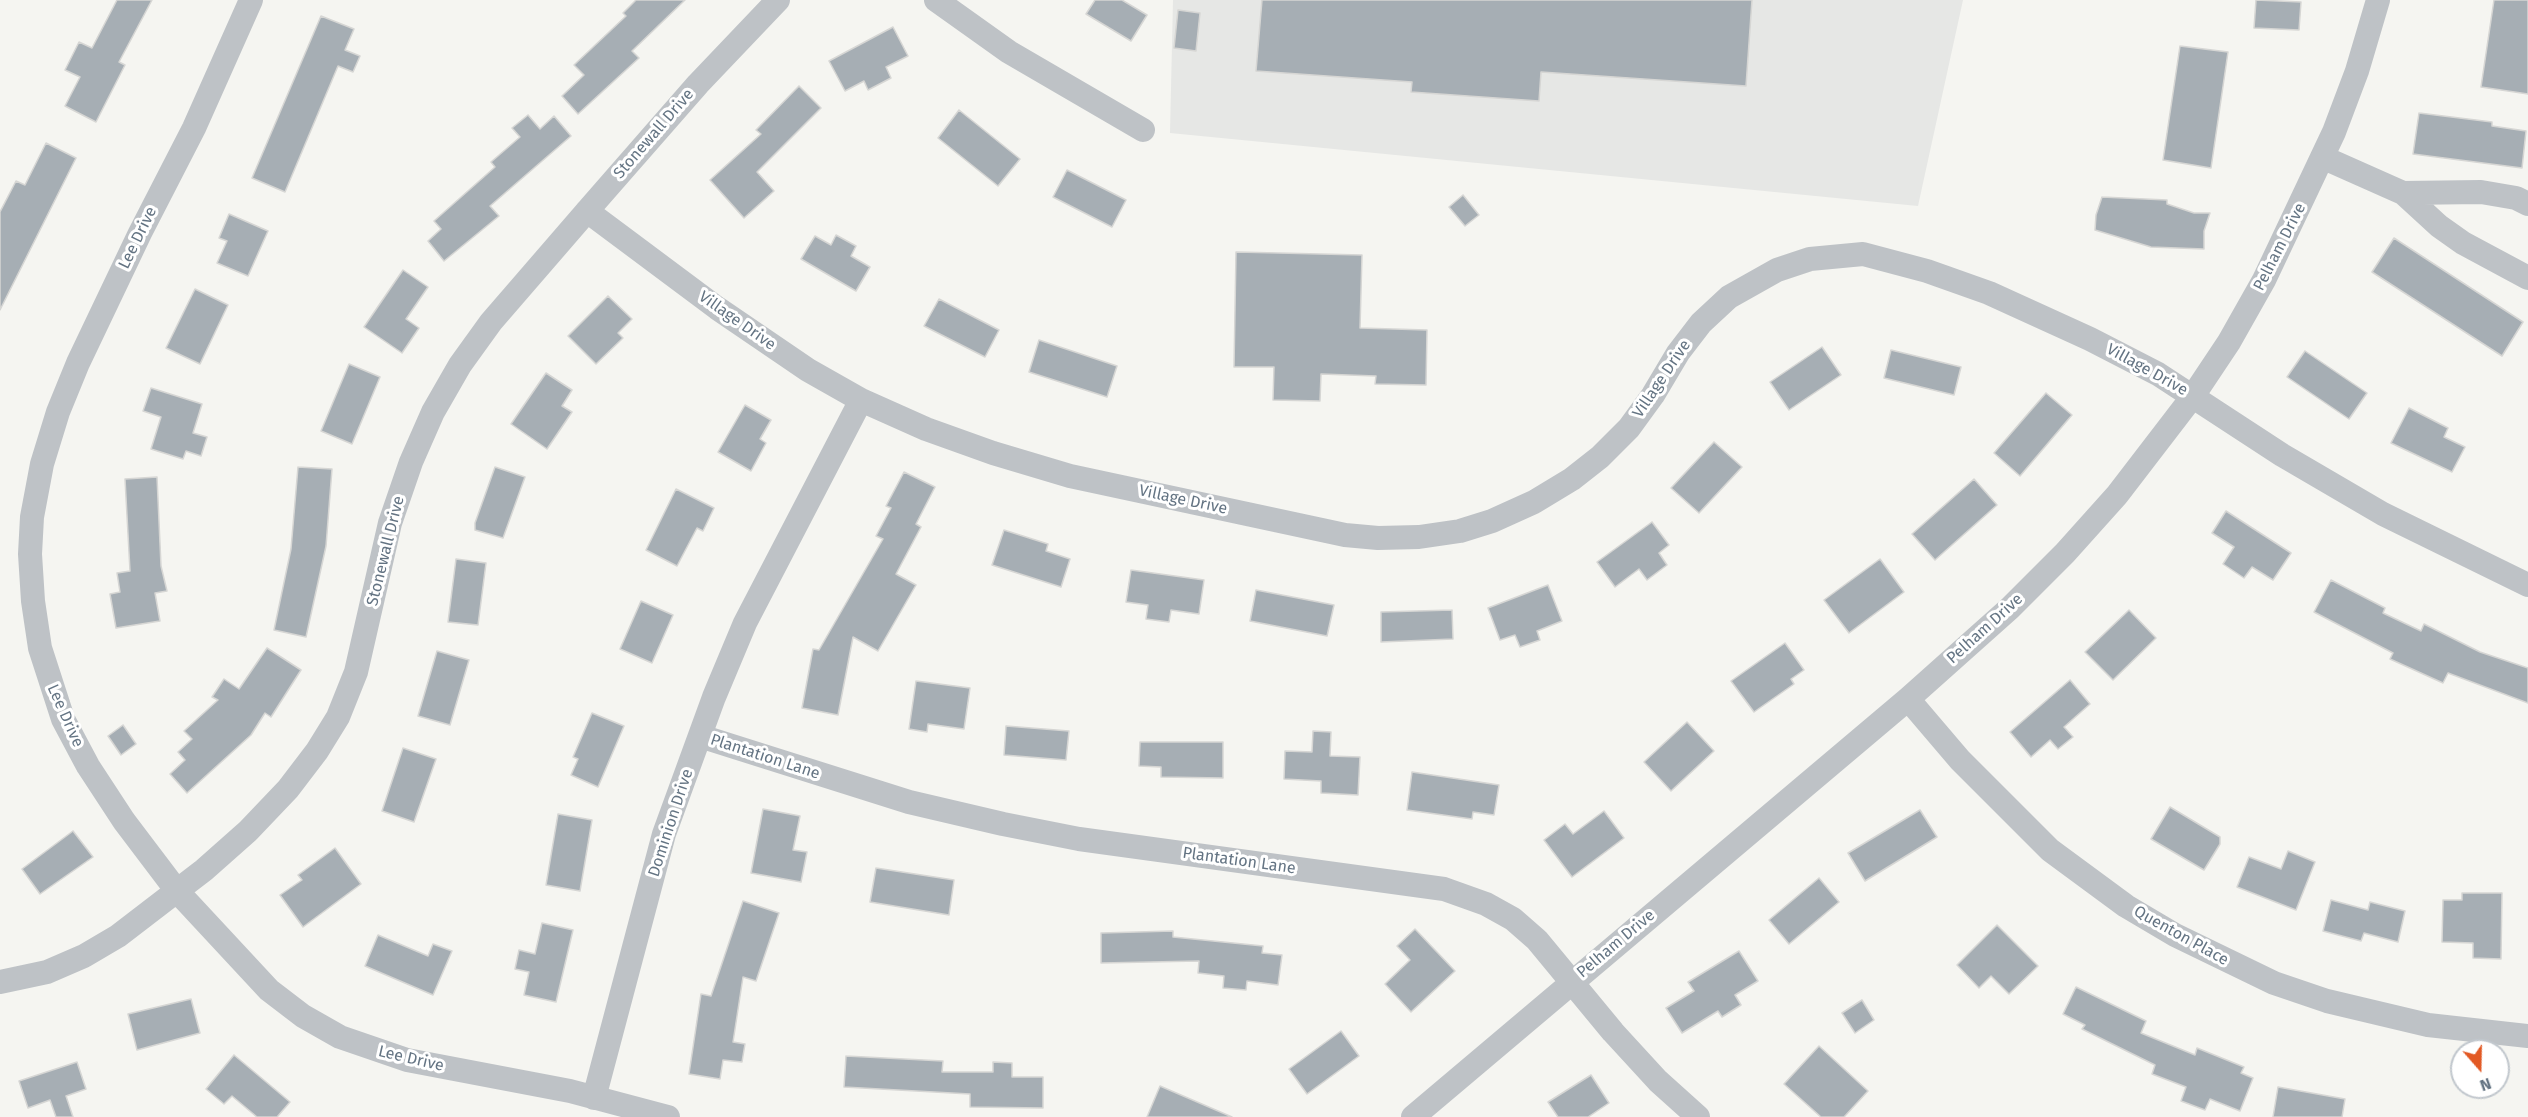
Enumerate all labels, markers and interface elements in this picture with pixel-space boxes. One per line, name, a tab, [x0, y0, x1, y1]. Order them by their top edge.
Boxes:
street label: Stonewall Drive	[610, 85, 698, 183]
street label: Pelham Drive	[2250, 200, 2310, 294]
street label: Lee Drive	[115, 204, 161, 272]
street label: Village Drive	[695, 287, 779, 355]
street label: Village Drive	[1629, 336, 1695, 422]
street label: Village Drive	[2103, 340, 2191, 400]
street label: Village Drive	[1137, 481, 1229, 519]
street label: Stonewall Drive	[363, 494, 409, 608]
street label: Pelham Drive	[1943, 590, 2027, 668]
street label: Lee Drive	[43, 682, 87, 750]
street label: Plantation Lane	[708, 730, 822, 784]
street label: Dominion Drive	[645, 767, 697, 879]
street label: Plantation Lane	[1181, 844, 1297, 878]
street label: Quenton Place	[2130, 902, 2232, 970]
street label: Pelham Drive	[1573, 906, 1659, 982]
north arrow	[2450, 1039, 2510, 1099]
street label: Lee Drive	[376, 1042, 446, 1076]
text: N	[2477, 1074, 2494, 1095]

